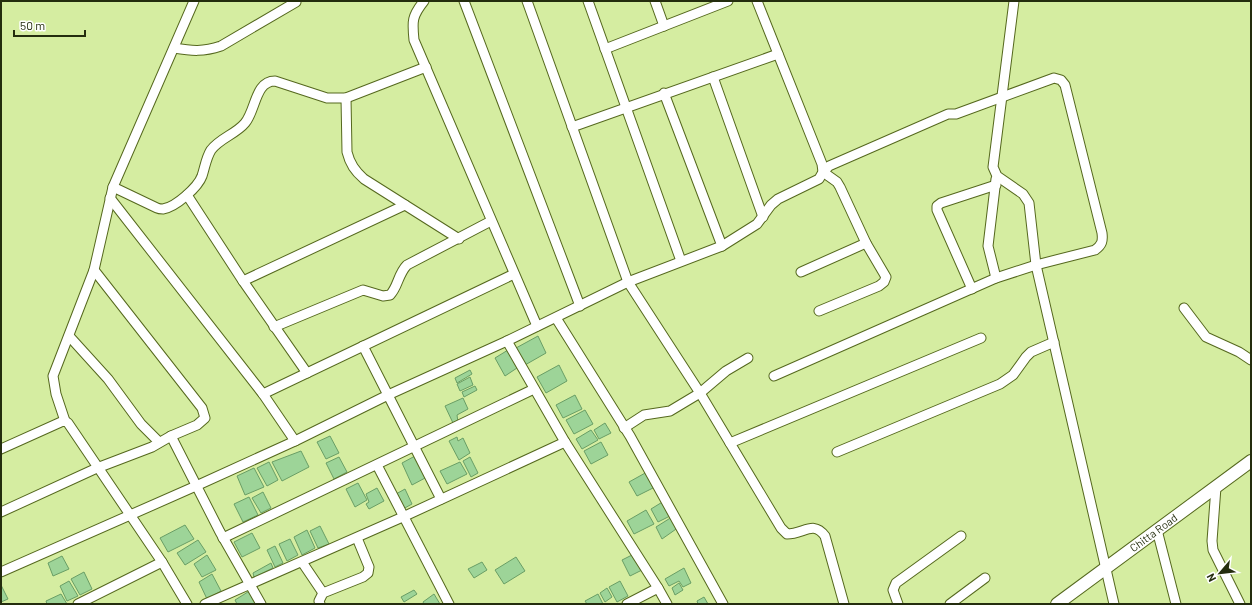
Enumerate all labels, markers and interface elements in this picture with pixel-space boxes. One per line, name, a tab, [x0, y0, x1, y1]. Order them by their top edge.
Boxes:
scale bar	[14, 12, 85, 38]
text: 50 m	[20, 18, 45, 32]
street label: Chitta Road	[1127, 511, 1180, 554]
north arrow	[1200, 553, 1240, 593]
text: N	[1203, 572, 1218, 584]

